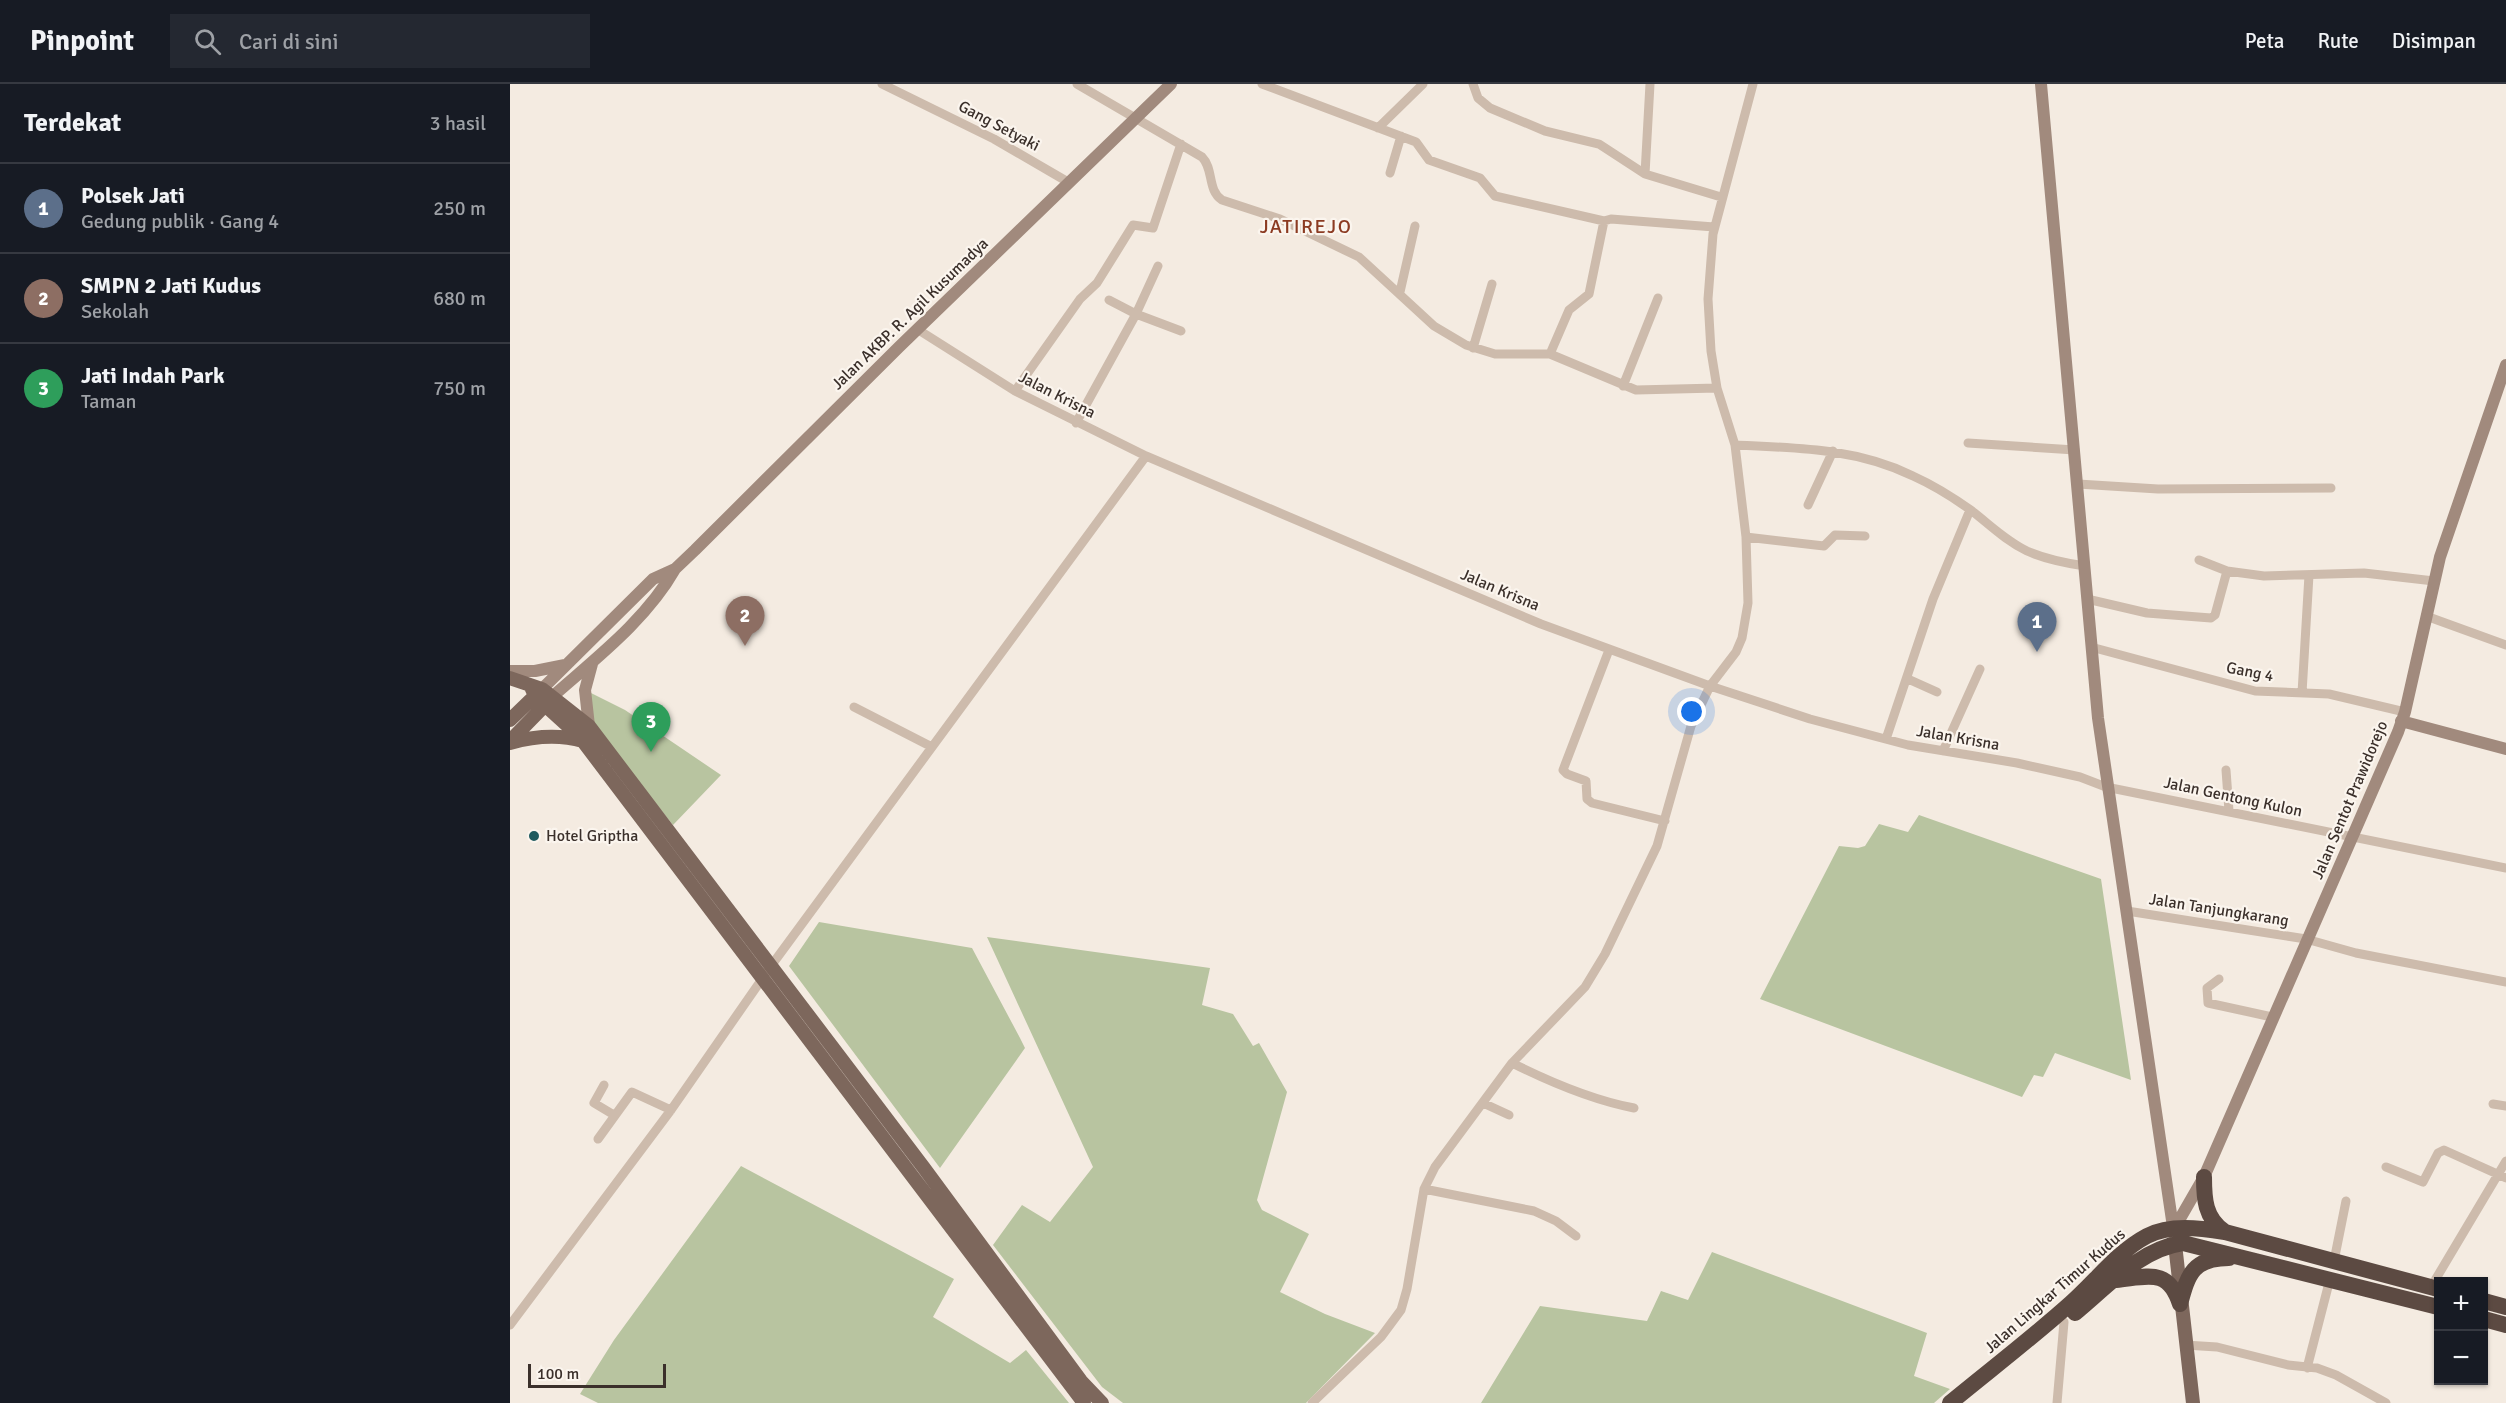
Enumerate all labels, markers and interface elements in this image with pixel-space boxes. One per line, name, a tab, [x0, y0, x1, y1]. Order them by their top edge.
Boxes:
search box	[170, 14, 590, 68]
text: Pinpoint	[30, 24, 134, 58]
icon: search	[191, 25, 224, 58]
text: Cari di sini	[239, 28, 339, 55]
text: Peta	[2245, 28, 2285, 54]
text: Rute	[2318, 28, 2359, 54]
text: Disimpan	[2392, 28, 2476, 54]
street label: Gang Setyaki	[955, 96, 1043, 156]
text: Terdekat	[24, 107, 121, 139]
text: 3 hasil	[430, 111, 486, 136]
text: Polsek Jati	[81, 182, 185, 209]
text: 1	[38, 196, 49, 221]
text: 250 m	[433, 196, 486, 221]
text: Gedung publik · Gang 4	[81, 209, 279, 234]
district label: JATIREJO	[1260, 214, 1352, 239]
street label: Jalan AKBP. R. Agil Kusumadya	[828, 234, 992, 394]
text: SMPN 2 Jati Kudus	[81, 272, 261, 299]
text: 2	[38, 286, 49, 311]
text: 680 m	[433, 286, 486, 311]
text: Sekolah	[81, 299, 149, 324]
text: Jati Indah Park	[81, 362, 225, 389]
street label: Jalan Krisna	[1015, 367, 1099, 423]
text: 3	[38, 376, 49, 401]
text: 750 m	[433, 376, 486, 401]
text: Taman	[81, 389, 137, 414]
street label: Jalan Krisna	[1458, 564, 1542, 616]
pin: 2	[726, 596, 764, 646]
pin: 1	[2018, 602, 2056, 652]
street label: Gang 4	[2225, 658, 2276, 686]
your location	[1677, 697, 1706, 726]
pin: 3	[632, 702, 670, 752]
street label: Jalan Sentot Prawidorejo	[2308, 718, 2392, 882]
street label: Jalan Krisna	[1915, 721, 2001, 755]
street label: Jalan Gentong Kulon	[2162, 773, 2304, 821]
place label: Hotel Griptha	[546, 826, 638, 846]
marker: Hotel Griptha	[527, 829, 541, 843]
street label: Jalan Tanjungkarang	[2148, 889, 2290, 931]
street label: Jalan Lingkar Timur Kudus	[1980, 1224, 2130, 1358]
map controls	[2434, 1277, 2488, 1385]
button: +	[2434, 1277, 2488, 1331]
button: −	[2434, 1331, 2488, 1385]
scale bar	[528, 1361, 666, 1388]
text: 100 m	[537, 1364, 579, 1384]

